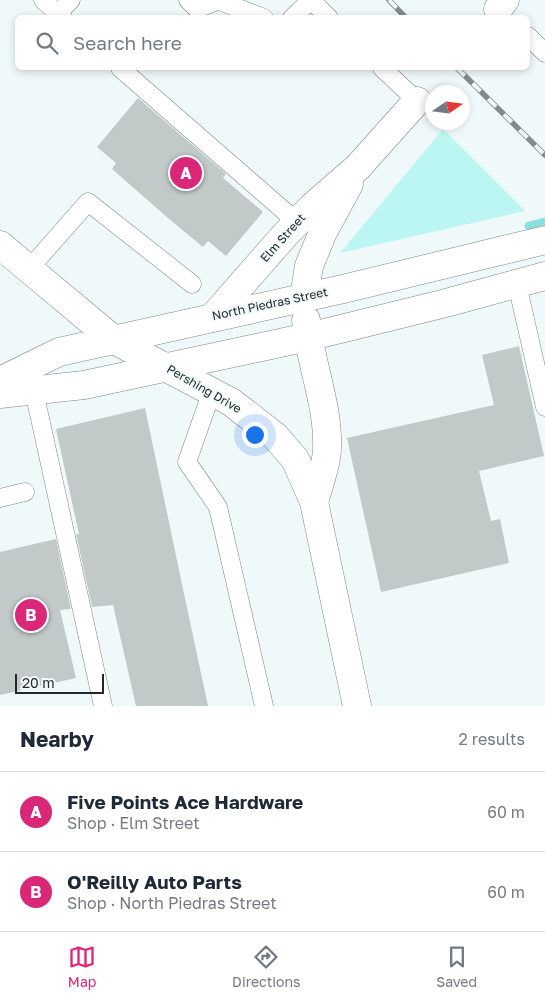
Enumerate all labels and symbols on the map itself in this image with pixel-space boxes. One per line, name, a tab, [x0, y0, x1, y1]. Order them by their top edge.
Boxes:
north arrow	[425, 85, 470, 130]
pin: A	[170, 154, 202, 192]
street label: Elm Street	[257, 210, 309, 265]
street label: North Piedras Street	[211, 284, 329, 323]
street label: Pershing Drive	[164, 361, 244, 416]
your location	[242, 422, 268, 448]
pin: B	[15, 596, 47, 634]
scale bar	[15, 671, 104, 694]

